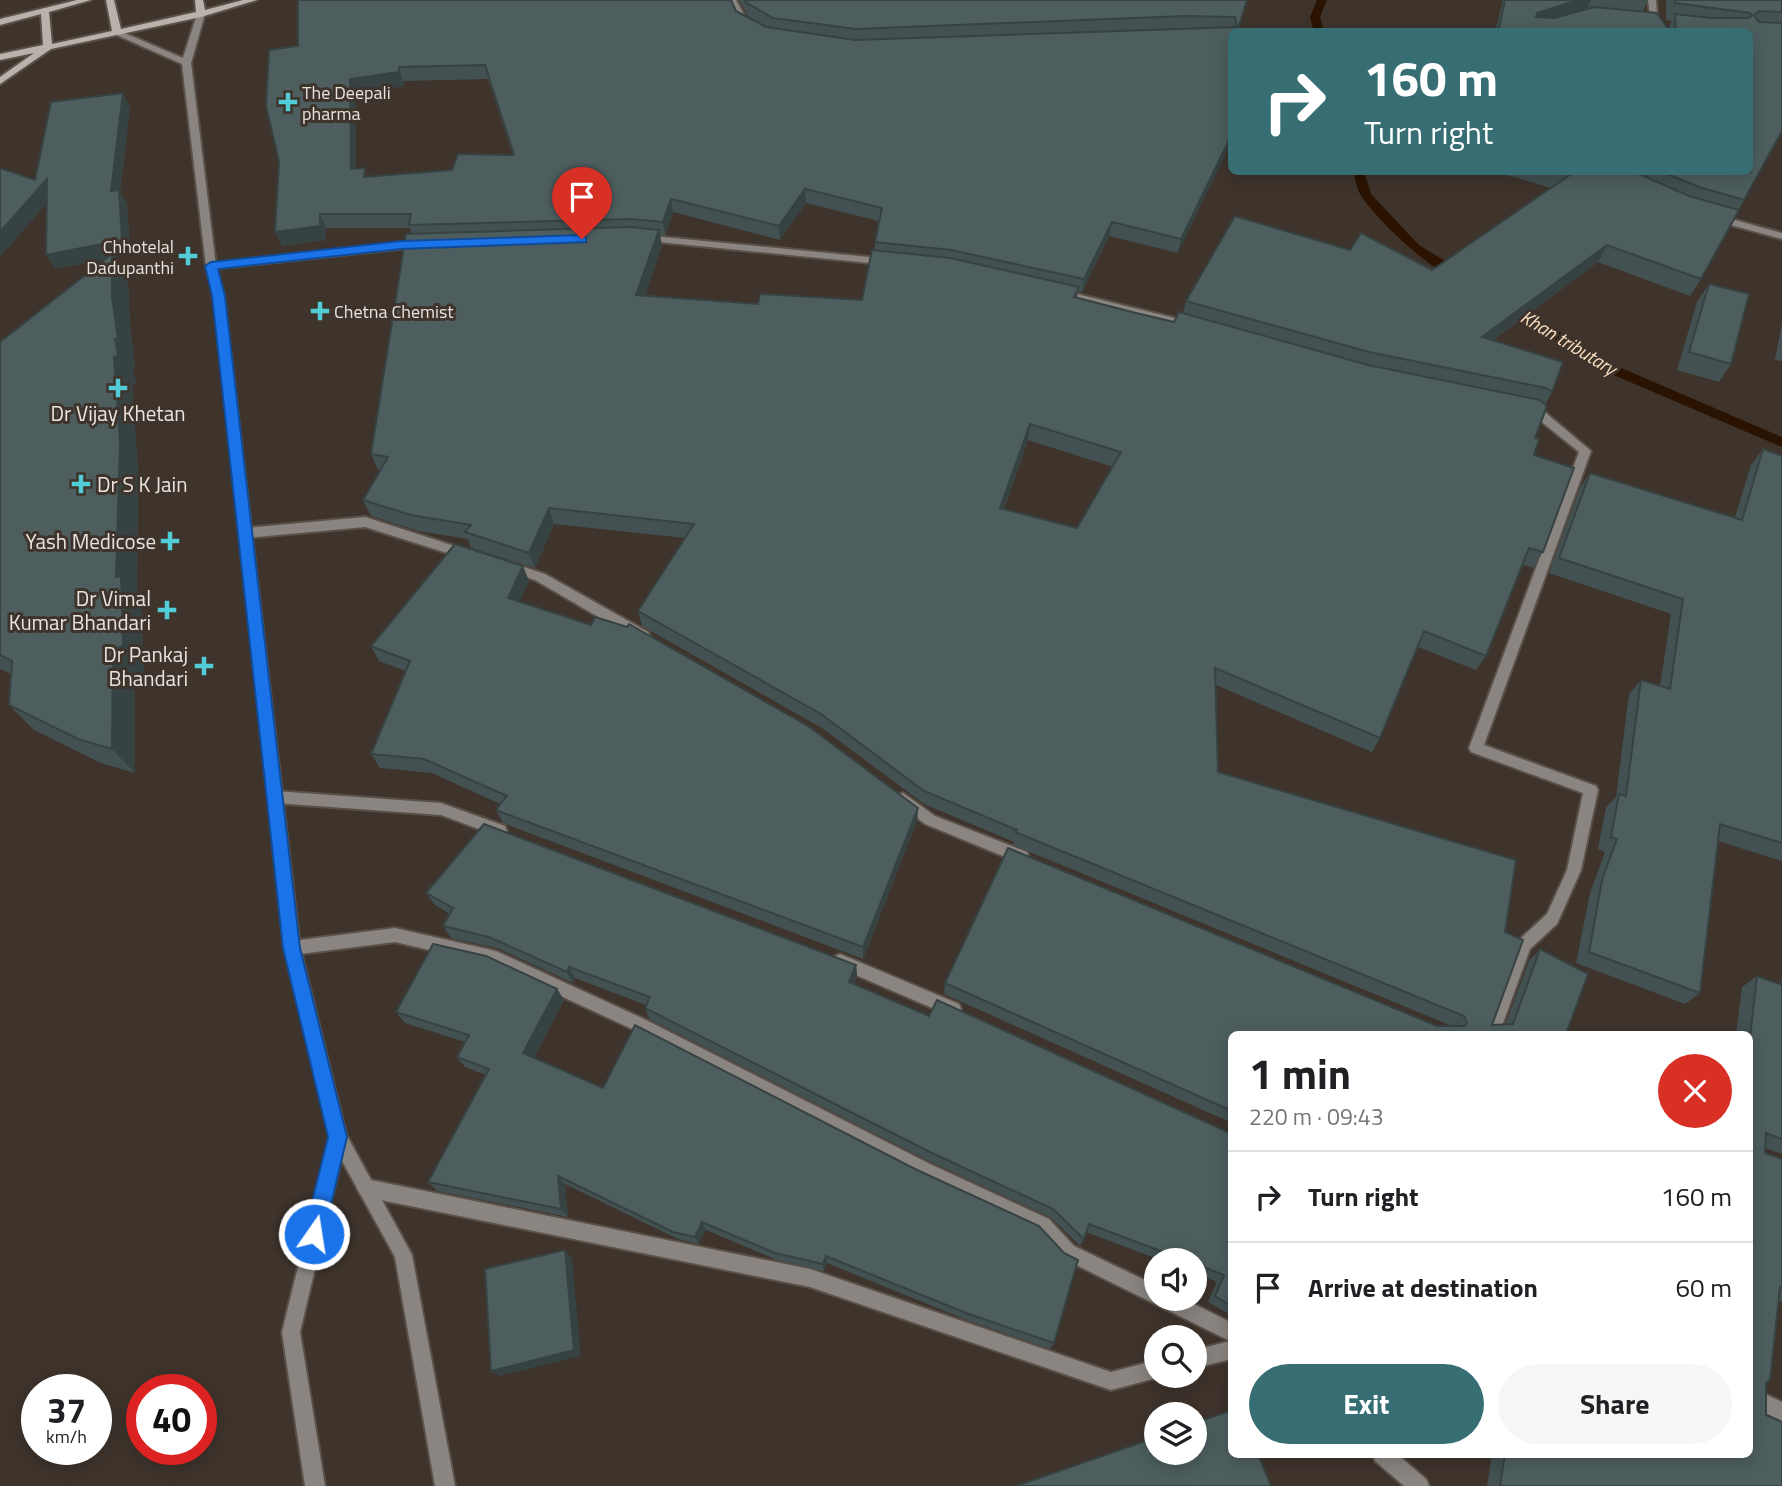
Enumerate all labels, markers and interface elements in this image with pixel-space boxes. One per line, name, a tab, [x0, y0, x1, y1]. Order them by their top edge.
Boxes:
text: 160 m	[1364, 40, 1498, 115]
icon: right	[1249, 56, 1340, 147]
place label: The Deepali pharma	[302, 79, 391, 127]
marker: The Deepali pharma	[280, 94, 296, 110]
text: Turn right	[1364, 108, 1493, 156]
pin	[552, 167, 612, 239]
icon: arrive	[563, 178, 601, 216]
place label: Chhotelal Dadupanthi	[86, 233, 174, 281]
marker: Chhotelal Dadupanthi	[180, 248, 196, 264]
place label: Chetna Chemist	[334, 298, 454, 325]
water label: Khan tributary	[1515, 302, 1625, 383]
marker: Chetna Chemist	[312, 303, 328, 319]
marker: Dr Vijay Khetan	[108, 378, 128, 398]
place label: Dr Vijay Khetan	[51, 397, 185, 429]
place label: Dr S K Jain	[97, 468, 187, 500]
marker: Dr S K Jain	[71, 474, 91, 494]
place label: Yash Medicose	[26, 525, 156, 557]
marker: Yash Medicose	[162, 533, 178, 549]
place label: Dr Vimal Kumar Bhandari	[9, 582, 151, 638]
marker: Dr Vimal Kumar Bhandari	[157, 600, 177, 620]
place label: Dr Pankaj Bhandari	[103, 638, 188, 694]
marker: Dr Pankaj Bhandari	[194, 656, 214, 676]
text: 1 min	[1249, 1041, 1351, 1105]
button: close	[1658, 1054, 1732, 1128]
text: 220 m · 09:43	[1249, 1099, 1384, 1134]
text: Turn right	[1308, 1177, 1419, 1216]
text: 160 m	[1661, 1177, 1732, 1216]
icon: right	[1249, 1178, 1287, 1216]
position arrow	[277, 1197, 351, 1271]
map controls	[1144, 1248, 1207, 1465]
button: sound	[1144, 1248, 1207, 1311]
text: Arrive at destination	[1308, 1268, 1538, 1307]
text: 60 m	[1675, 1268, 1732, 1307]
icon: arrive	[1249, 1269, 1287, 1307]
button: search	[1144, 1325, 1207, 1388]
button: Exit	[1249, 1364, 1484, 1444]
button: Share	[1498, 1364, 1732, 1444]
speed limit sign: 40	[126, 1374, 217, 1465]
text: 37	[47, 1383, 86, 1437]
button: layers	[1144, 1402, 1207, 1465]
text: km/h	[46, 1423, 87, 1450]

